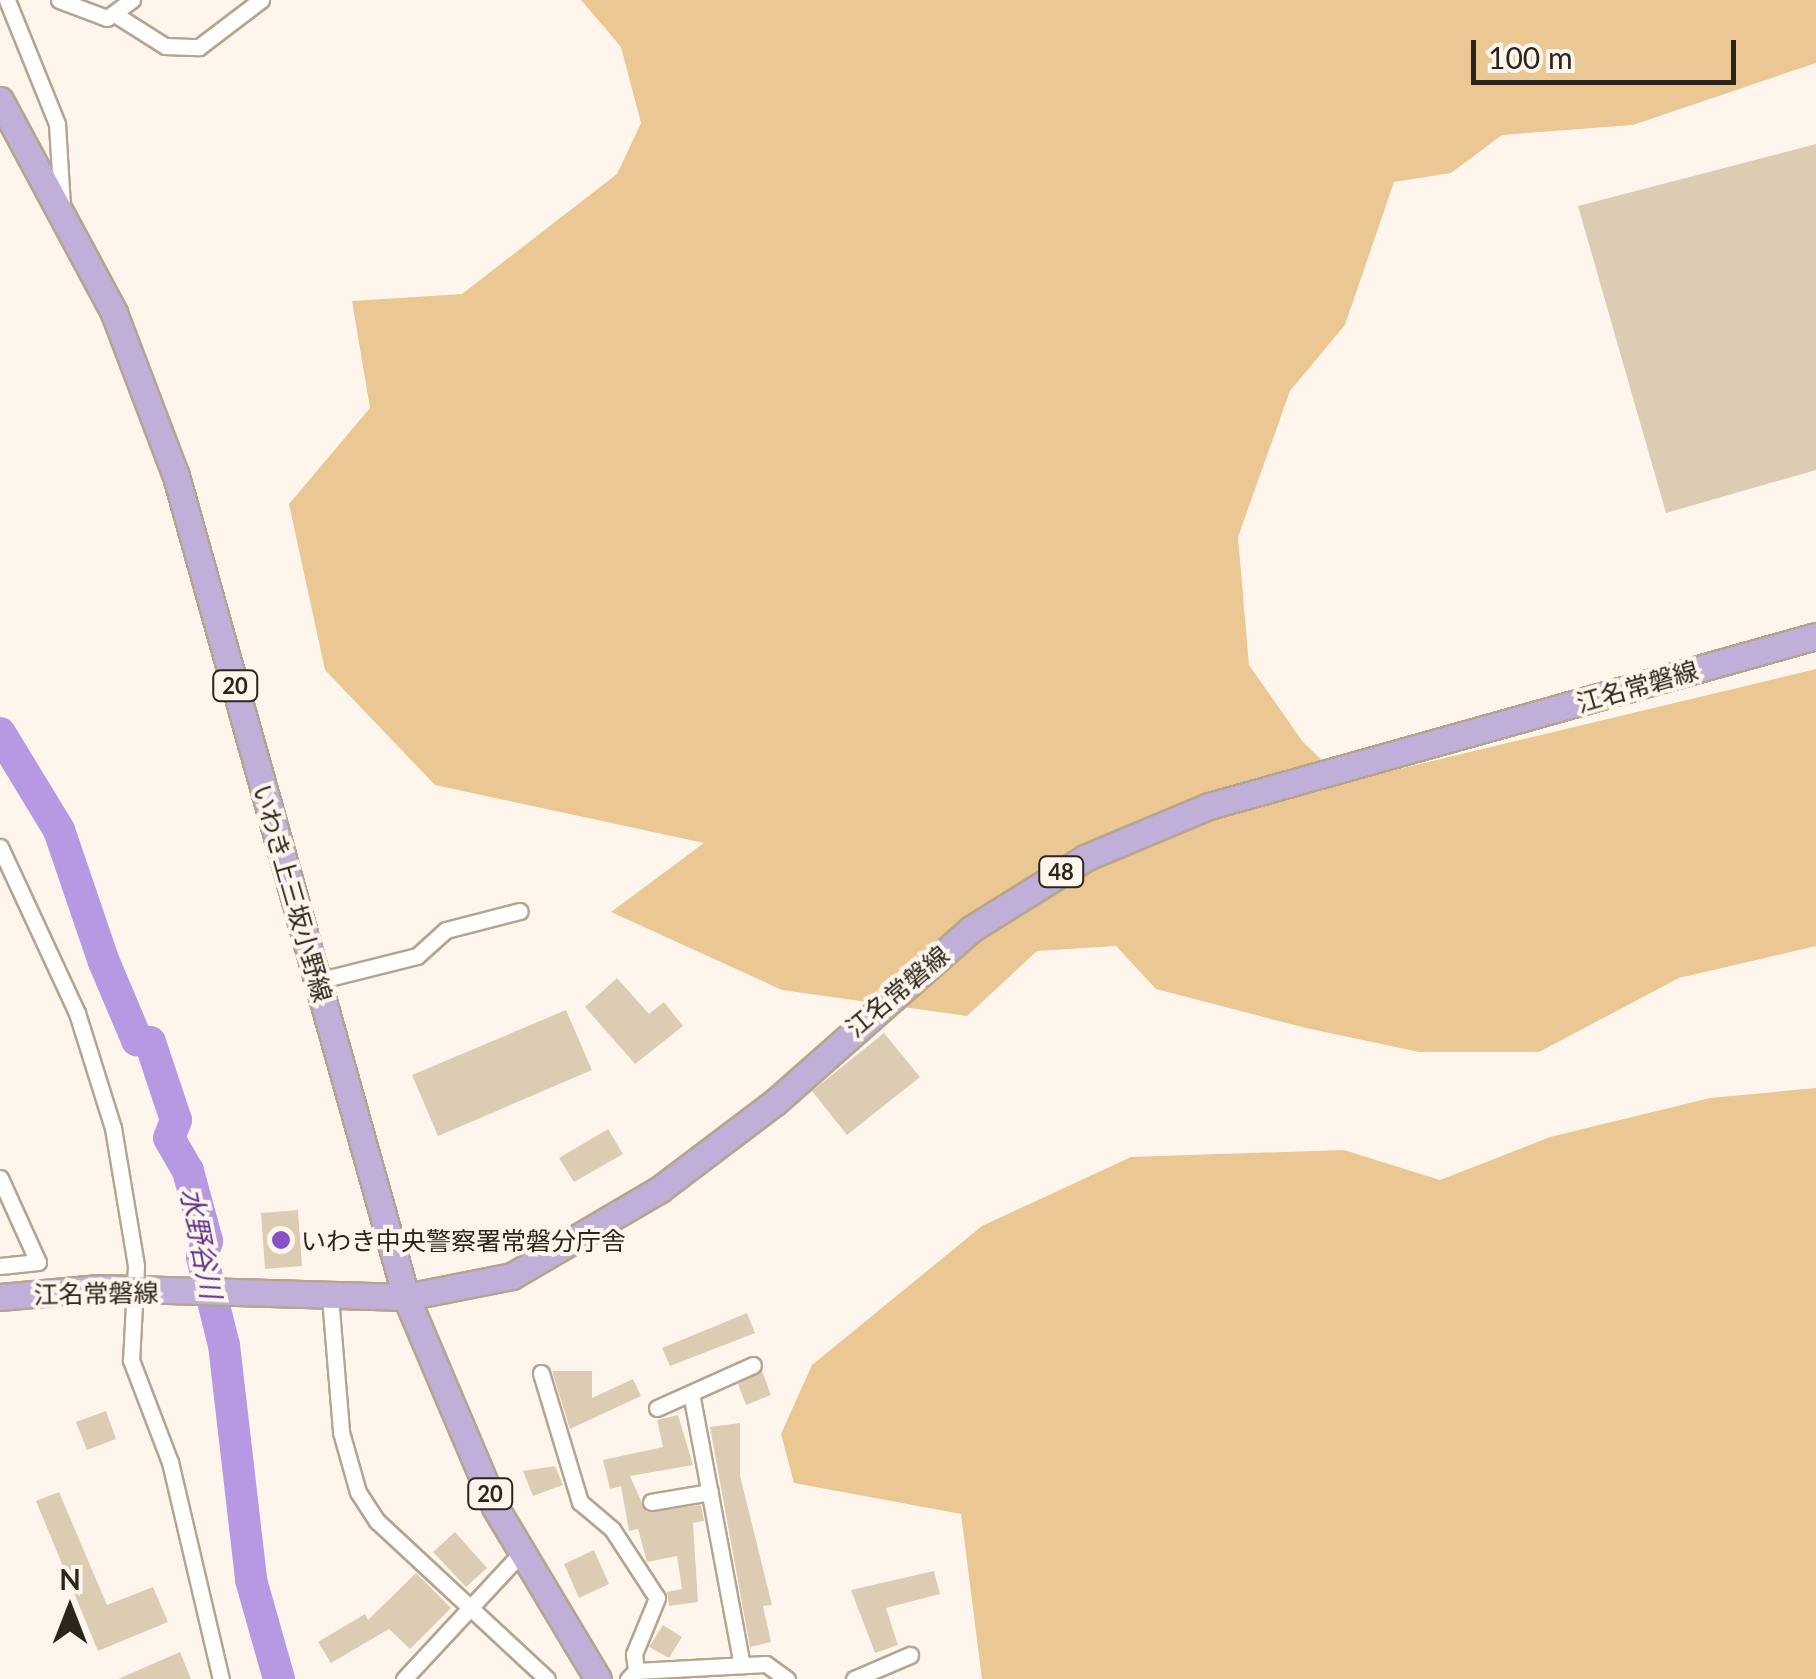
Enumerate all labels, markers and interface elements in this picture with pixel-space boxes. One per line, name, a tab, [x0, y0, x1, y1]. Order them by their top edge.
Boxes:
scale bar	[1476, 20, 1741, 82]
text: 100 m	[1488, 39, 1573, 75]
street label: 江名常磐線	[1573, 654, 1701, 718]
road number: 20	[210, 669, 260, 703]
street label: いわき上三坂小野線	[248, 781, 338, 1005]
road number: 48	[1036, 855, 1086, 889]
street label: 江名常磐線	[839, 939, 955, 1043]
water label: 水野谷川	[175, 1185, 229, 1301]
place label: いわき中央警察署常磐分庁舎	[301, 1225, 626, 1255]
marker: いわき中央警察署常磐分庁舎	[270, 1229, 292, 1251]
street label: 江名常磐線	[33, 1277, 159, 1309]
road number: 20	[465, 1477, 515, 1511]
north arrow	[20, 1559, 120, 1659]
text: N	[59, 1562, 81, 1596]

